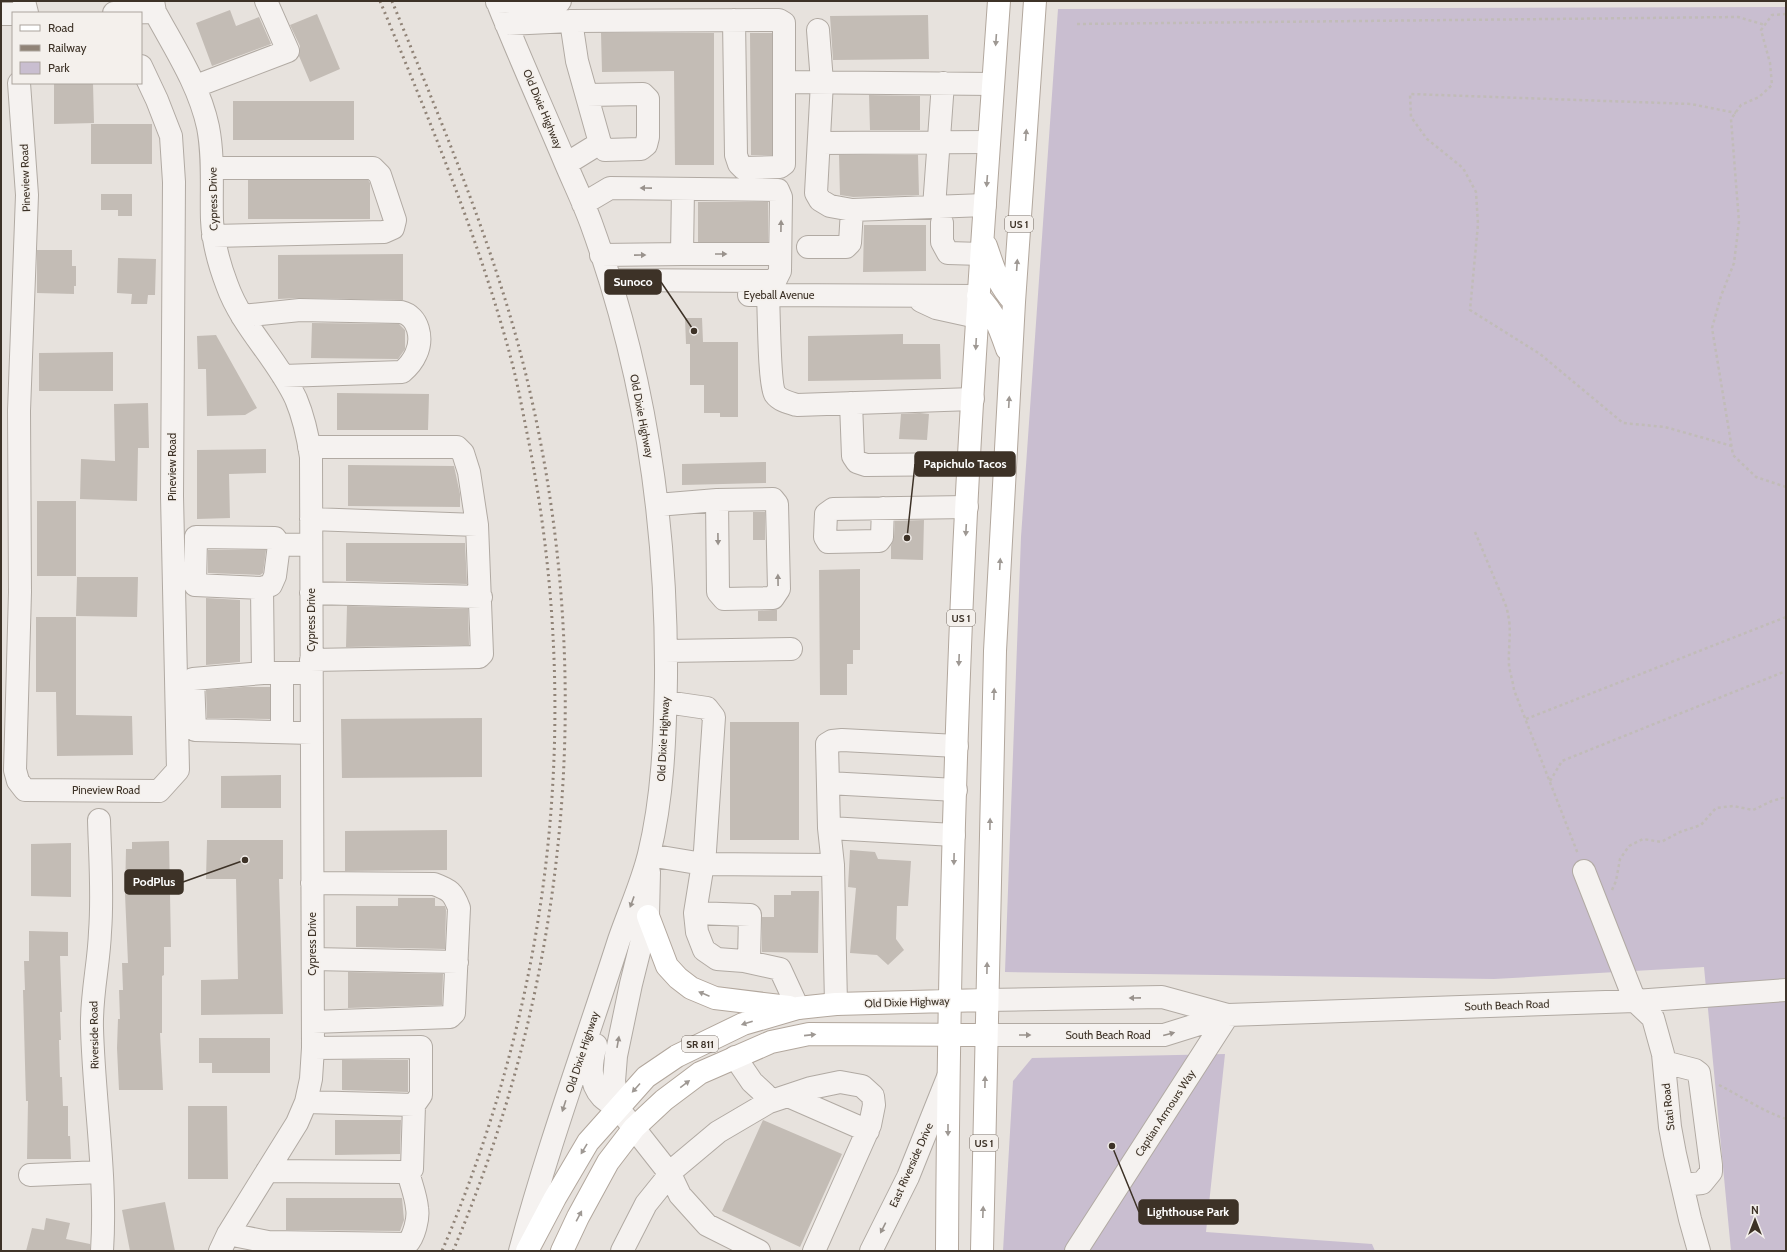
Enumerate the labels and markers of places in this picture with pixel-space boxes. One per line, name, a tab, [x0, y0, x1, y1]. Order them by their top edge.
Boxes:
callout: Sunoco	[605, 270, 661, 294]
callout: Papichulo Tacos	[915, 452, 1015, 476]
callout: PodPlus	[125, 870, 183, 894]
callout: Lighthouse Park	[1139, 1200, 1238, 1224]

